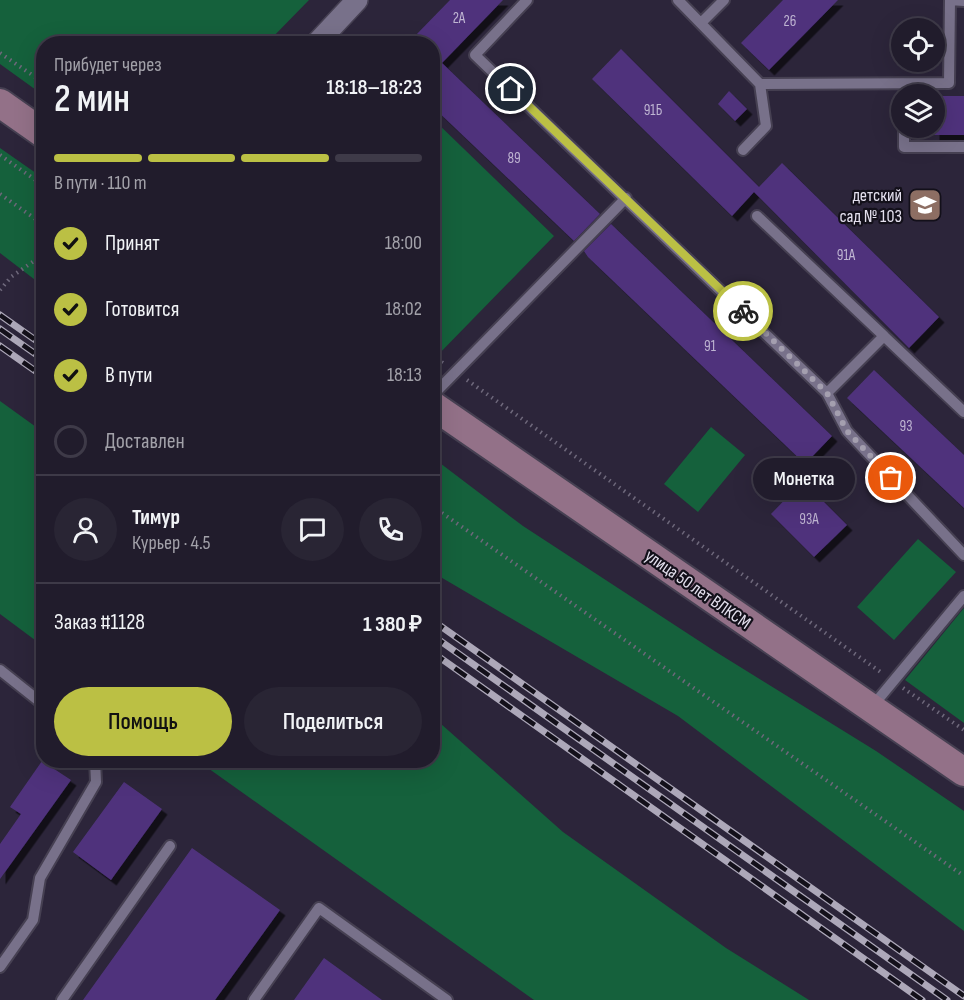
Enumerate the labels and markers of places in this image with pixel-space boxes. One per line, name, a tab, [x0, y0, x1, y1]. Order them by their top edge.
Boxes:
pin	[485, 63, 536, 114]
place label: детский сад № 103	[840, 185, 902, 227]
school or university icon: детский сад № 103	[907, 187, 943, 223]
pin	[865, 452, 916, 503]
callout: Монетка	[753, 457, 855, 499]

